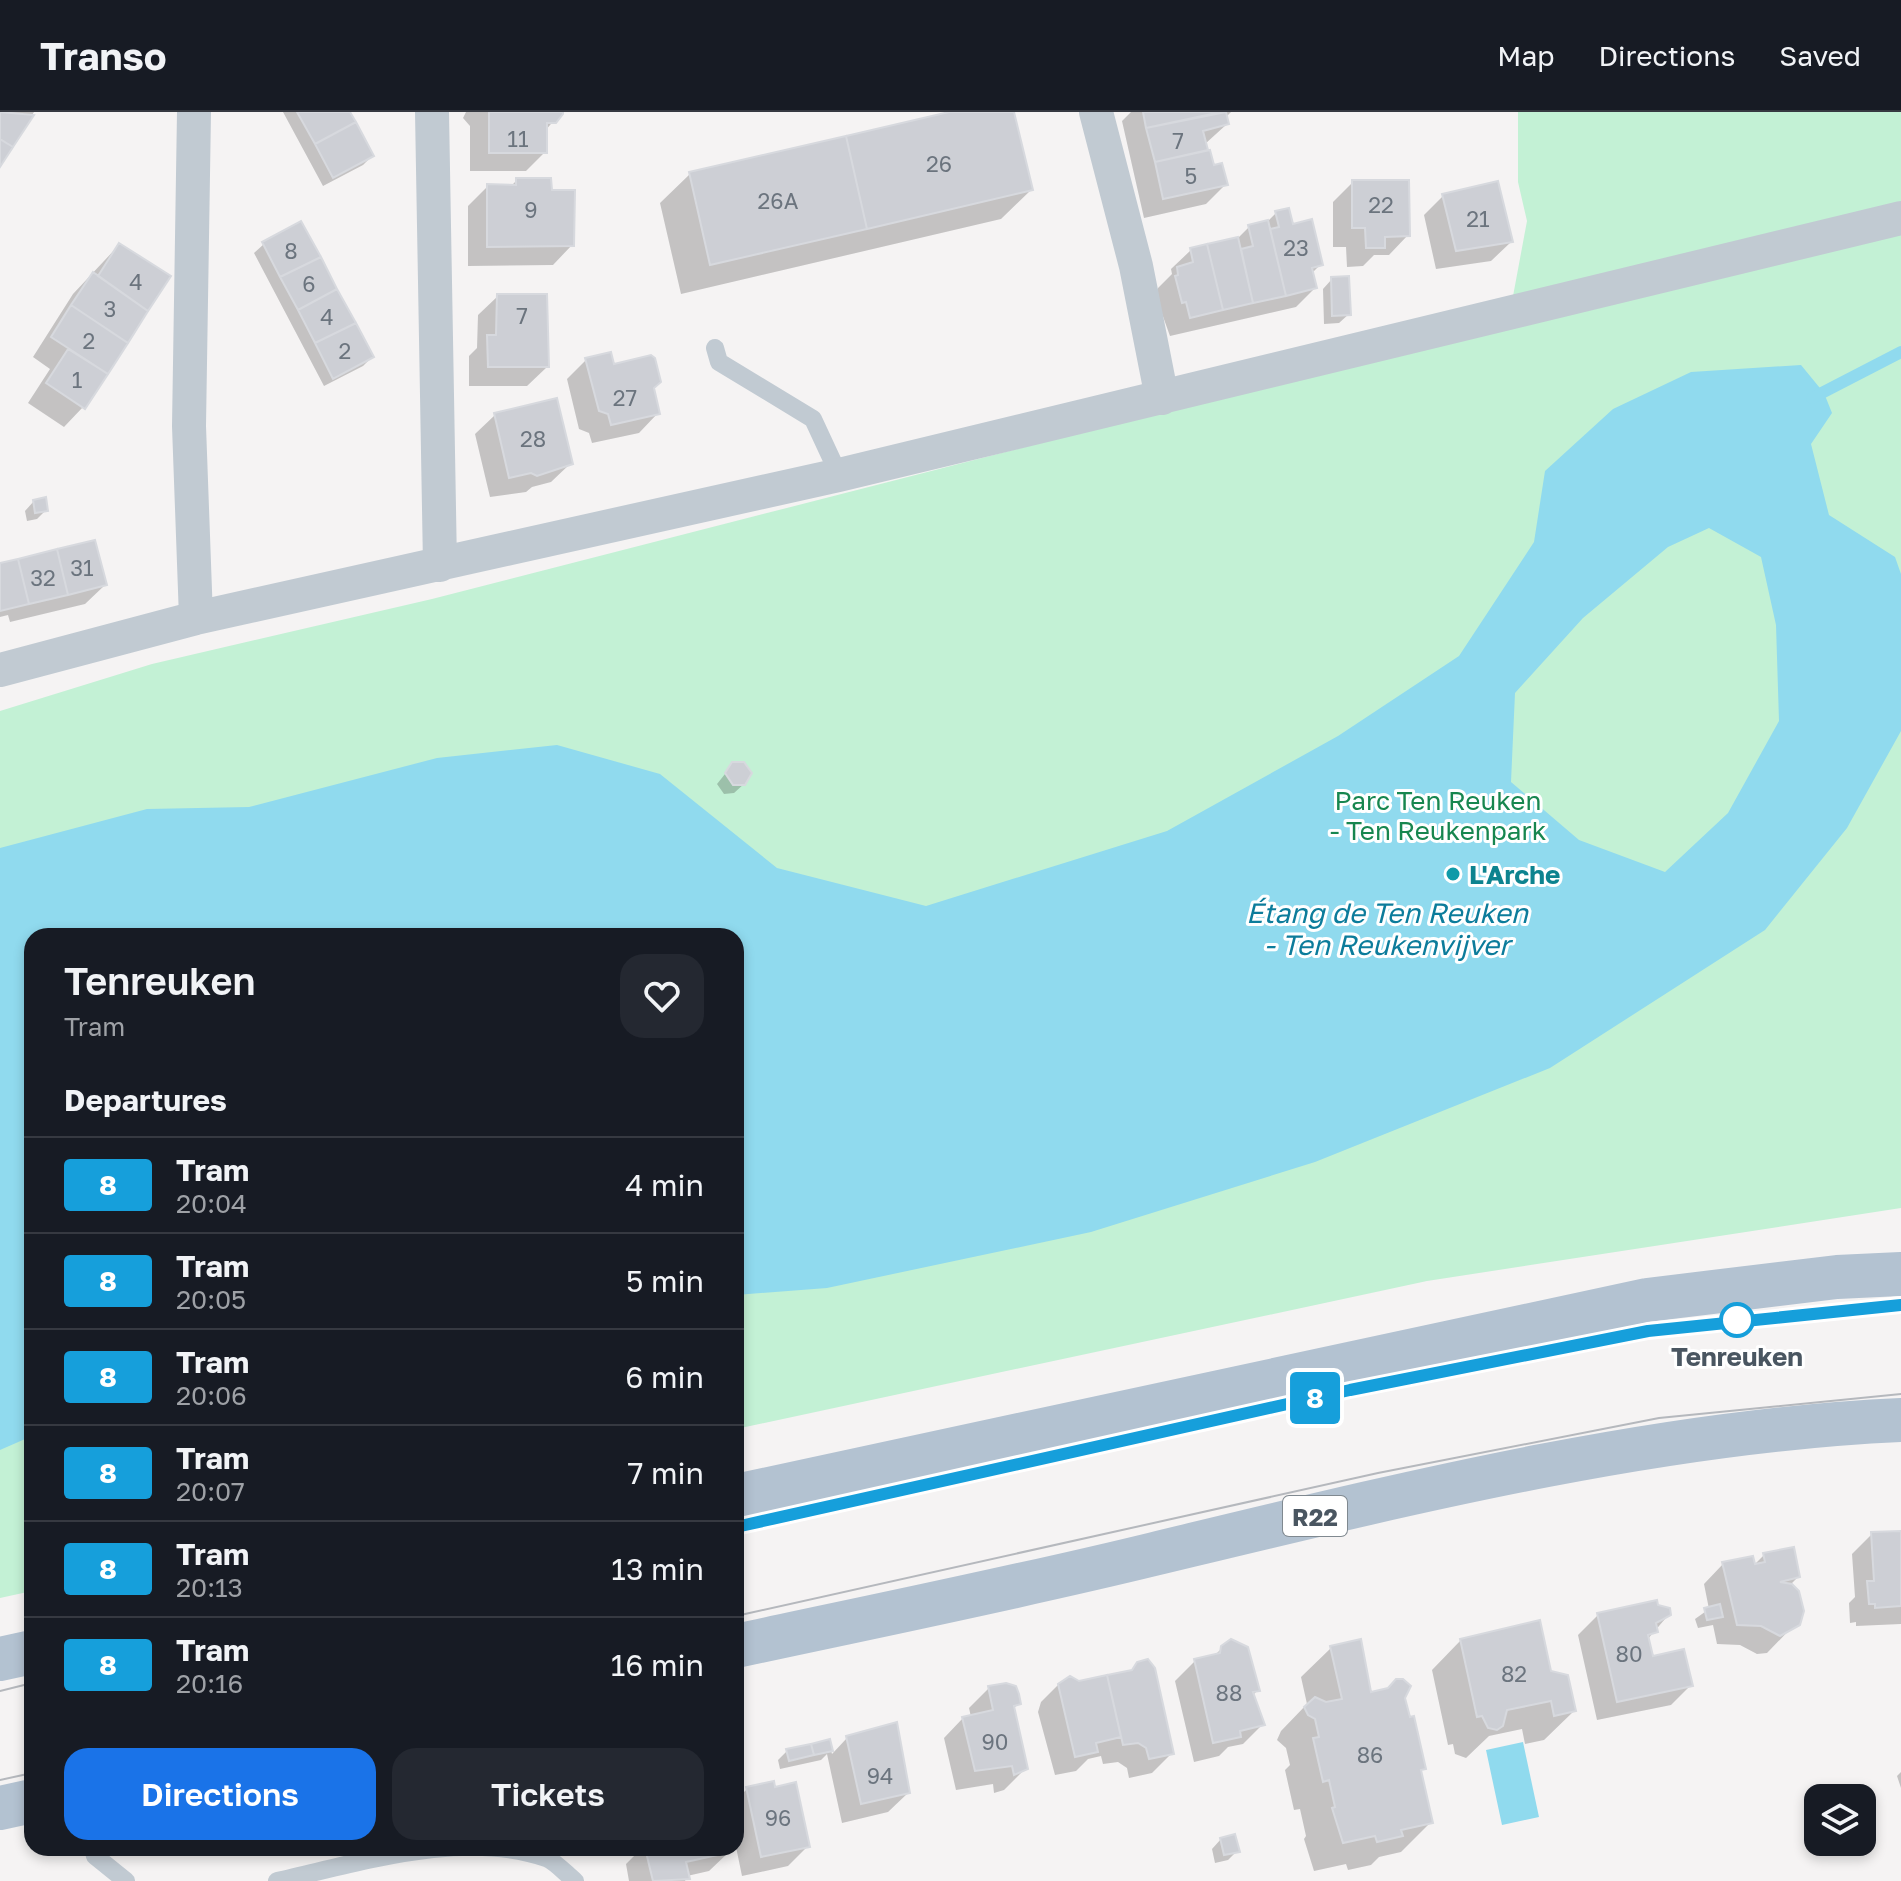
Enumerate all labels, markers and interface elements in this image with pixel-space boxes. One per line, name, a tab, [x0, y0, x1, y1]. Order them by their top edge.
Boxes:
text: Transo	[40, 33, 167, 78]
text: Map	[1497, 39, 1554, 72]
text: Directions	[1598, 39, 1735, 72]
text: Saved	[1779, 39, 1861, 72]
house number: 11	[507, 125, 529, 152]
house number: 7	[1172, 127, 1184, 154]
house number: 26	[926, 150, 952, 177]
house number: 5	[1185, 162, 1197, 189]
house number: 26A	[758, 187, 799, 214]
house number: 22	[1368, 191, 1394, 218]
house number: 9	[524, 196, 538, 223]
house number: 21	[1466, 205, 1490, 232]
house number: 23	[1283, 234, 1309, 261]
house number: 8	[284, 237, 298, 264]
house number: 4	[129, 268, 143, 295]
house number: 6	[302, 270, 316, 297]
house number: 3	[104, 295, 116, 322]
house number: 7	[516, 302, 528, 329]
house number: 4	[320, 303, 334, 330]
house number: 2	[83, 327, 95, 354]
house number: 2	[339, 337, 351, 364]
house number: 1	[72, 366, 83, 393]
house number: 27	[613, 384, 637, 411]
house number: 28	[520, 425, 546, 452]
house number: 31	[70, 554, 94, 581]
house number: 32	[30, 564, 56, 591]
park label: Parc Ten Reuken - Ten Reukenpark	[1330, 785, 1547, 846]
place label: L'Arche	[1469, 859, 1560, 890]
marker: L'Arche	[1444, 865, 1462, 883]
water label: Étang de Ten Reuken - Ten Reukenvijver	[1246, 896, 1530, 961]
button: heart	[620, 954, 704, 1038]
text: Tenreuken	[64, 958, 255, 1003]
text: Tram	[64, 1011, 125, 1042]
text: Departures	[64, 1082, 227, 1118]
text: Tram	[176, 1152, 249, 1188]
text: 4 min	[625, 1167, 704, 1203]
text: 8	[99, 1168, 117, 1201]
text: 20:04	[176, 1188, 247, 1219]
text: Tram	[176, 1248, 249, 1284]
text: 5 min	[626, 1263, 704, 1299]
text: 8	[99, 1264, 117, 1297]
text: 20:05	[176, 1284, 246, 1315]
marker: Tenreuken	[1720, 1303, 1754, 1337]
place label: Tenreuken	[1671, 1341, 1803, 1372]
text: Tram	[176, 1344, 249, 1380]
text: 6 min	[625, 1359, 704, 1395]
text: 8	[99, 1360, 117, 1393]
line badge: 8	[1289, 1372, 1341, 1424]
text: 20:06	[176, 1380, 247, 1411]
text: 8	[1306, 1381, 1324, 1414]
text: Tram	[176, 1440, 249, 1476]
text: 7 min	[628, 1455, 704, 1491]
text: 8	[99, 1456, 117, 1489]
text: 20:07	[176, 1476, 245, 1507]
road number: R22	[1283, 1496, 1347, 1536]
text: Tram	[176, 1536, 249, 1572]
text: 13 min	[611, 1551, 704, 1587]
text: 8	[99, 1552, 117, 1585]
text: 20:13	[176, 1572, 243, 1603]
text: Tram	[176, 1632, 249, 1668]
house number: 80	[1615, 1640, 1643, 1667]
text: 16 min	[611, 1647, 704, 1683]
text: 8	[99, 1648, 117, 1681]
house number: 82	[1501, 1660, 1527, 1687]
text: 20:16	[176, 1668, 243, 1699]
house number: 88	[1216, 1679, 1242, 1706]
house number: 90	[982, 1728, 1008, 1755]
house number: 86	[1357, 1741, 1383, 1768]
button: Directions	[64, 1748, 376, 1840]
button: Tickets	[392, 1748, 704, 1840]
house number: 94	[867, 1762, 893, 1789]
map controls	[1804, 1784, 1876, 1856]
button: layers	[1804, 1784, 1876, 1856]
house number: 96	[765, 1804, 791, 1831]

